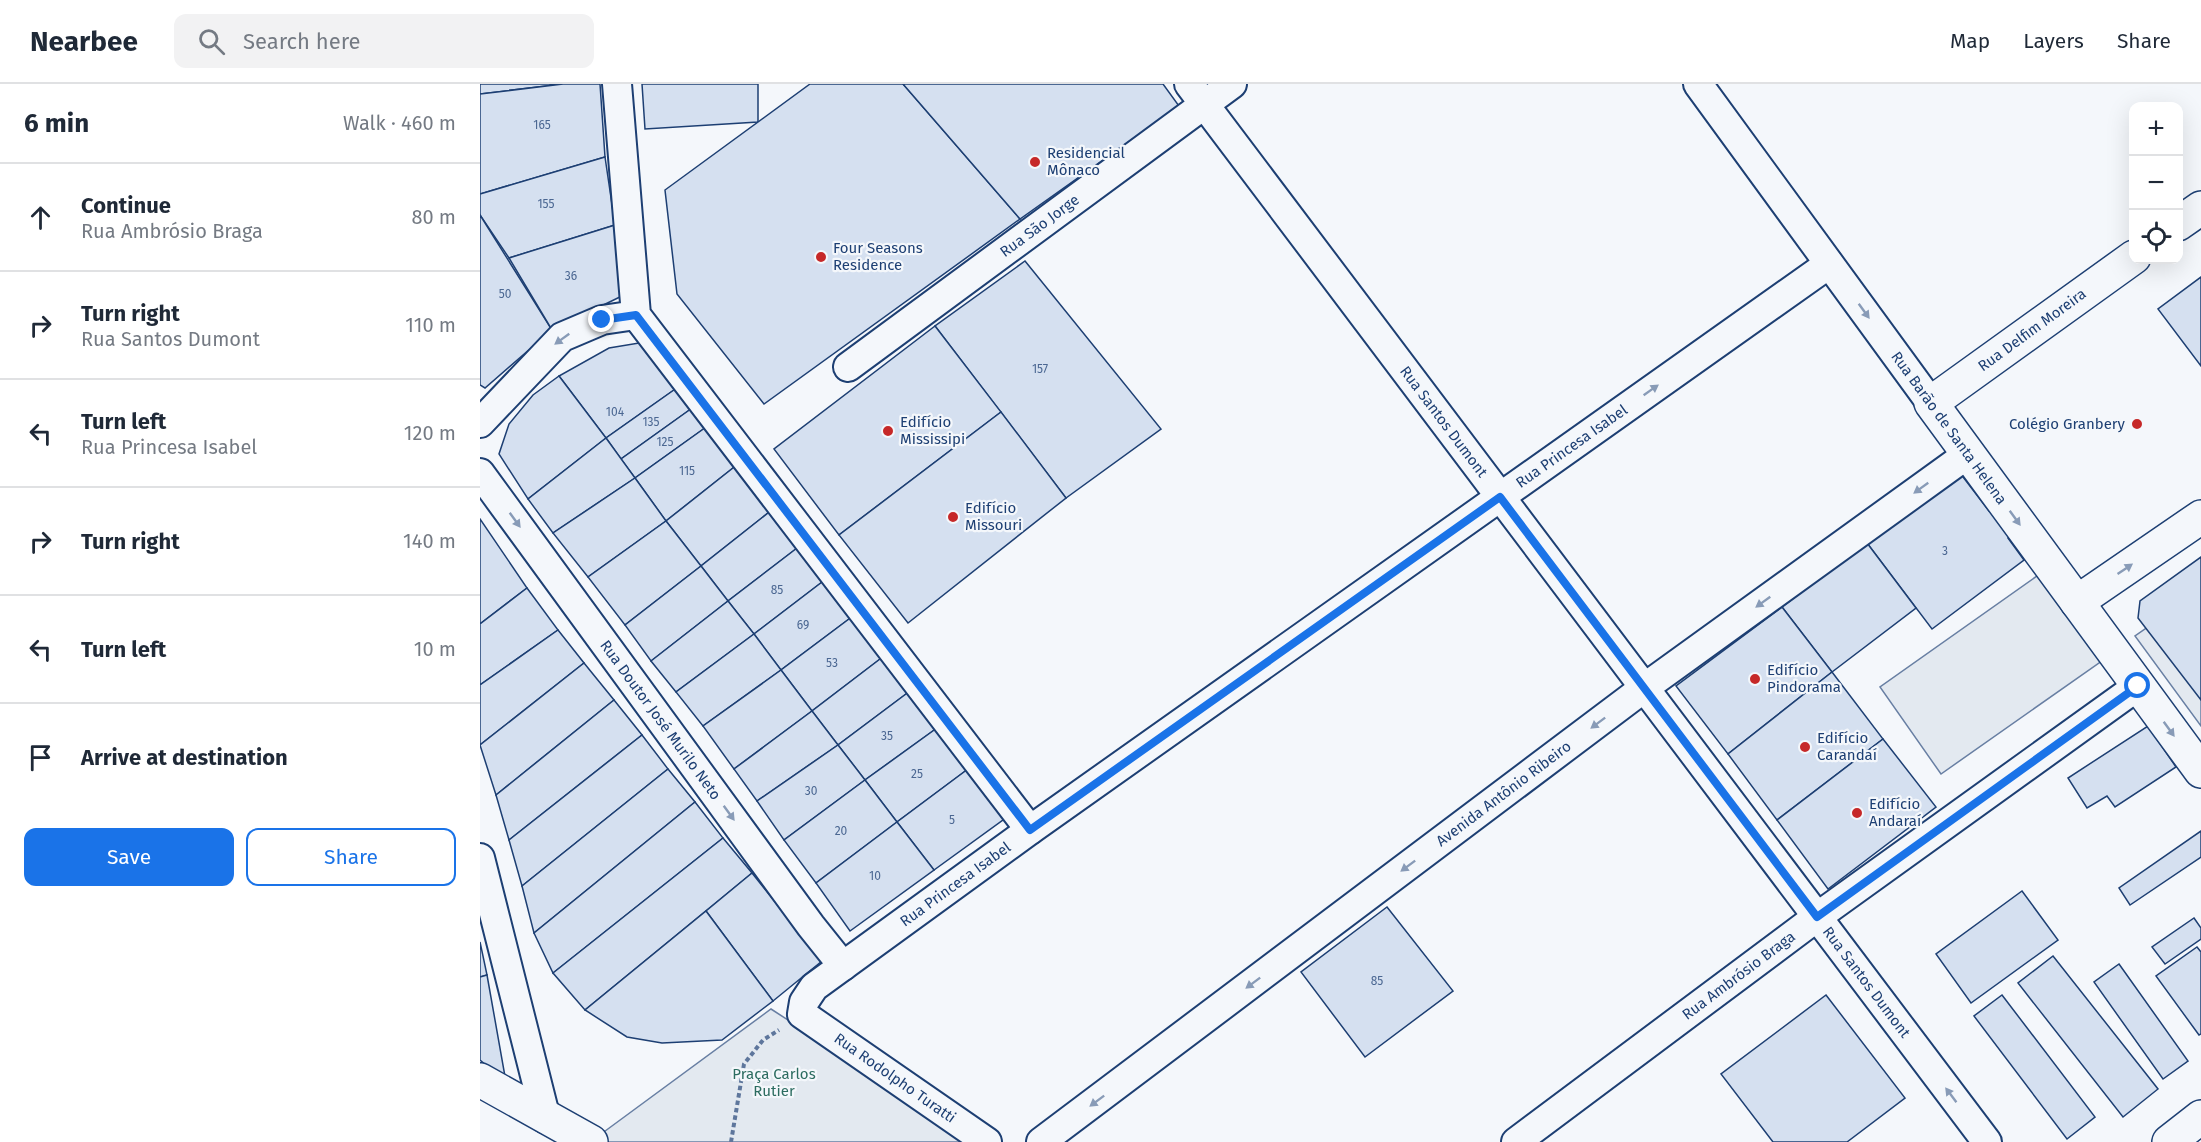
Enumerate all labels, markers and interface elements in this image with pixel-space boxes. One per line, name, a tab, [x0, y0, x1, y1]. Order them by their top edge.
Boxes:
search box	[174, 14, 594, 68]
text: Nearbee	[30, 25, 138, 58]
icon: search	[195, 25, 228, 58]
text: Search here	[243, 28, 360, 55]
text: Map	[1950, 28, 1990, 54]
text: Layers	[2023, 28, 2084, 54]
text: Share	[2117, 28, 2171, 54]
map controls	[2129, 102, 2183, 264]
button: +	[2129, 102, 2183, 156]
text: 6 min	[24, 108, 89, 139]
text: Walk · 460 m	[343, 111, 456, 135]
house number: 165	[533, 118, 551, 132]
place label: Residencial Mônaco	[1047, 144, 1126, 179]
marker: Residencial Mônaco	[1028, 155, 1042, 169]
button: −	[2129, 156, 2183, 210]
street label: Rua São Jorge	[997, 191, 1083, 261]
text: Continue	[81, 192, 171, 219]
house number: 155	[537, 197, 555, 211]
icon: ahead	[24, 201, 57, 234]
text: 80 m	[411, 205, 456, 229]
button: locate	[2129, 210, 2183, 264]
text: Rua Ambrósio Braga	[81, 219, 263, 243]
place label: Four Seasons Residence	[833, 239, 923, 274]
marker: Four Seasons Residence	[814, 250, 828, 264]
house number: 36	[565, 269, 577, 283]
street label: Rua Delfim Moreira	[1974, 285, 2090, 375]
house number: 50	[499, 287, 512, 301]
text: Turn right	[81, 300, 180, 327]
one-way arrow	[1857, 304, 1869, 319]
route end	[588, 306, 614, 332]
icon: right	[24, 309, 57, 342]
text: 110 m	[405, 313, 456, 337]
text: Rua Santos Dumont	[81, 327, 260, 351]
one-way arrow	[555, 333, 571, 345]
street label: Rua Barão de Santa Helena	[1887, 348, 2011, 508]
house number: 157	[1032, 362, 1048, 376]
street label: Rua Santos Dumont	[1396, 363, 1492, 481]
one-way arrow	[1642, 384, 1658, 396]
street label: Rua Princesa Isabel	[1513, 400, 1631, 492]
house number: 104	[606, 405, 625, 419]
text: Turn left	[81, 408, 166, 435]
place label: Edifício Mississipi	[900, 413, 965, 448]
house number: 135	[642, 415, 660, 429]
place label: Colégio Granbery	[2009, 415, 2126, 433]
icon: left	[24, 417, 57, 450]
marker: Colégio Granbery	[2130, 417, 2144, 431]
text: 120 m	[404, 421, 456, 445]
marker: Edifício Mississipi	[881, 424, 895, 438]
text: Rua Princesa Isabel	[81, 435, 257, 459]
house number: 125	[656, 435, 674, 449]
house number: 115	[679, 464, 695, 478]
one-way arrow	[1913, 482, 1929, 494]
place label: Edifício Missouri	[965, 499, 1022, 534]
one-way arrow	[2009, 509, 2021, 525]
marker: Edifício Missouri	[946, 510, 960, 524]
one-way arrow	[508, 513, 520, 528]
icon: right	[24, 525, 57, 558]
text: Turn right	[81, 528, 180, 555]
text: 140 m	[403, 529, 456, 553]
house number: 3	[1942, 544, 1948, 558]
one-way arrow	[2117, 564, 2133, 575]
house number: 85	[771, 583, 783, 597]
one-way arrow	[1755, 596, 1771, 608]
house number: 69	[797, 618, 809, 632]
icon: left	[24, 633, 57, 666]
text: Turn left	[81, 636, 166, 663]
text: 10 m	[414, 637, 456, 661]
street label: Rua Doutor José Murilo Neto	[596, 637, 725, 803]
house number: 53	[826, 656, 838, 670]
place label: Edifício Pindorama	[1767, 661, 1841, 696]
marker: Edifício Pindorama	[1748, 672, 1762, 686]
route start	[2124, 672, 2150, 698]
one-way arrow	[1590, 717, 1605, 729]
one-way arrow	[2163, 721, 2175, 736]
house number: 35	[881, 729, 893, 743]
place label: Edifício Carandaí	[1817, 729, 1877, 764]
street label: Avenida Antônio Ribeiro	[1433, 737, 1575, 850]
marker: Edifício Carandaí	[1798, 740, 1812, 754]
icon: arrive	[24, 741, 57, 774]
text: Arrive at destination	[81, 744, 288, 771]
house number: 25	[911, 767, 923, 781]
house number: 30	[805, 784, 818, 798]
place label: Edifício Andaraí	[1869, 795, 1921, 830]
one-way arrow	[723, 805, 735, 821]
marker: Edifício Andaraí	[1850, 806, 1864, 820]
house number: 5	[949, 813, 955, 827]
house number: 20	[835, 824, 848, 838]
button: Save	[24, 828, 234, 886]
button: Share	[246, 828, 456, 886]
street label: Rua Princesa Isabel	[897, 838, 1015, 930]
one-way arrow	[1401, 860, 1417, 872]
house number: 10	[869, 869, 881, 883]
street label: Rua Santos Dumont	[1819, 923, 1914, 1042]
street label: Rua Ambrósio Braga	[1679, 927, 1799, 1024]
house number: 85	[1371, 974, 1383, 988]
one-way arrow	[1245, 977, 1260, 989]
street label: Rua Rodolpho Turatti	[831, 1029, 959, 1127]
park label: Praça Carlos Rutier	[732, 1065, 816, 1100]
one-way arrow	[1946, 1088, 1958, 1103]
one-way arrow	[1089, 1094, 1104, 1106]

